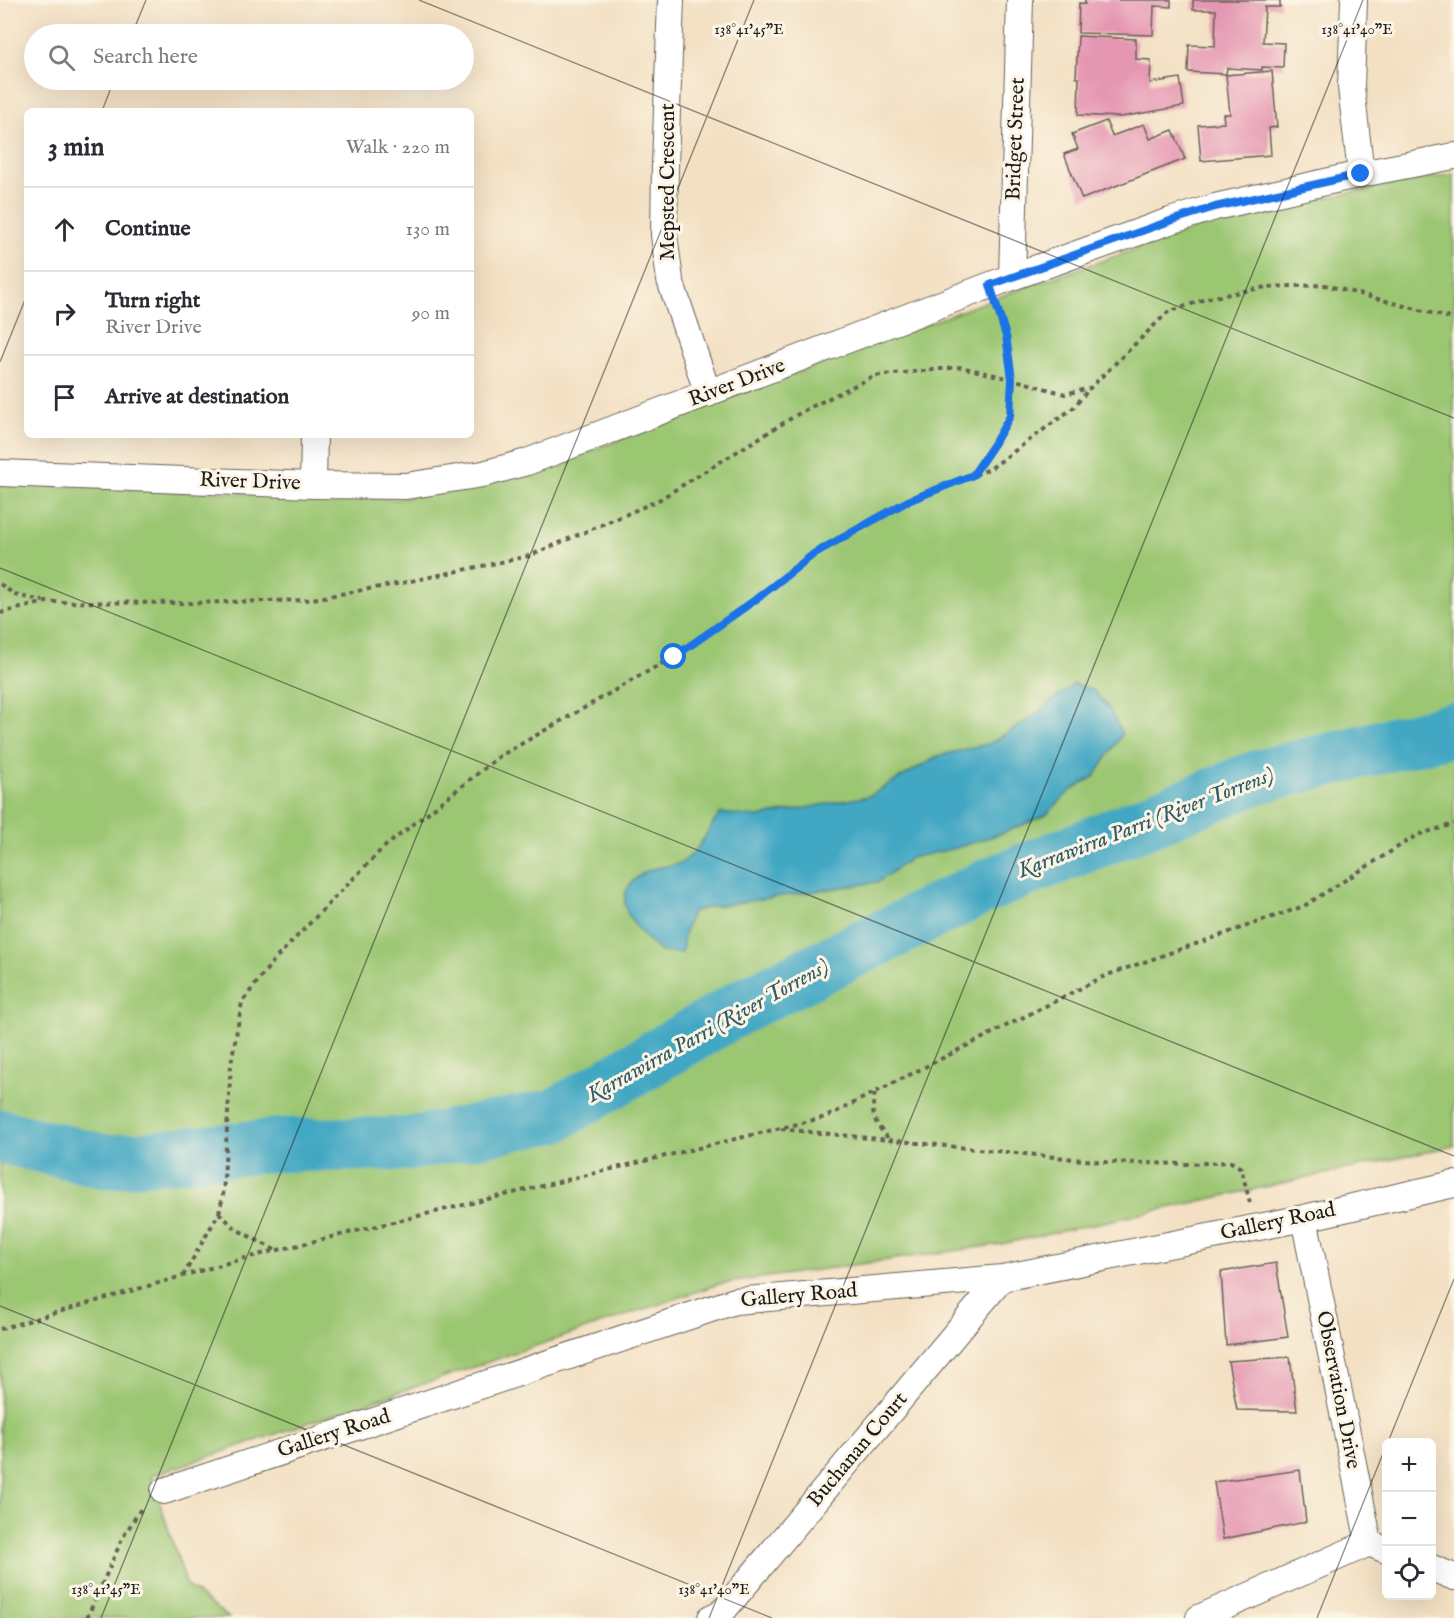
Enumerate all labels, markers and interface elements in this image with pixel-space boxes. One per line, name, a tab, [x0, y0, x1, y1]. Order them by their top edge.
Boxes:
text: 138°41'45"E	[714, 20, 784, 39]
text: 138°41'40"E	[1321, 20, 1393, 39]
search box	[24, 24, 474, 90]
icon: search	[45, 41, 78, 74]
text: Search here	[93, 43, 198, 71]
street label: Bridget Street	[1000, 77, 1032, 201]
street label: Mepsted Crescent	[655, 103, 682, 261]
text: 3 min	[48, 131, 104, 164]
text: Walk · 220 m	[346, 135, 450, 160]
route end	[1347, 160, 1373, 186]
icon: ahead	[48, 213, 81, 246]
text: Continue	[105, 215, 191, 243]
text: 130 m	[405, 217, 450, 242]
text: Turn right	[105, 287, 200, 315]
icon: right	[48, 297, 81, 330]
text: 90 m	[412, 301, 450, 326]
text: River Drive	[105, 315, 202, 340]
street label: River Drive	[685, 352, 790, 414]
icon: arrive	[48, 381, 81, 414]
text: Arrive at destination	[105, 383, 289, 411]
street label: River Drive	[199, 467, 302, 497]
route start	[660, 643, 686, 669]
water label: Karrawirra Parri (River Torrens)	[1013, 761, 1278, 885]
water label: Karrawirra Parri (River Torrens)	[581, 953, 834, 1110]
street label: Gallery Road	[1218, 1196, 1339, 1247]
street label: Gallery Road	[740, 1277, 859, 1315]
street label: Observation Drive	[1309, 1309, 1367, 1472]
street label: Buchanan Court	[802, 1387, 914, 1513]
street label: Gallery Road	[274, 1403, 395, 1465]
map controls	[1382, 1438, 1436, 1600]
button: +	[1382, 1438, 1436, 1492]
button: −	[1382, 1492, 1436, 1546]
button: locate	[1382, 1546, 1436, 1600]
text: 138°41'45"E	[71, 1580, 141, 1599]
text: 138°41'40"E	[678, 1580, 750, 1599]

